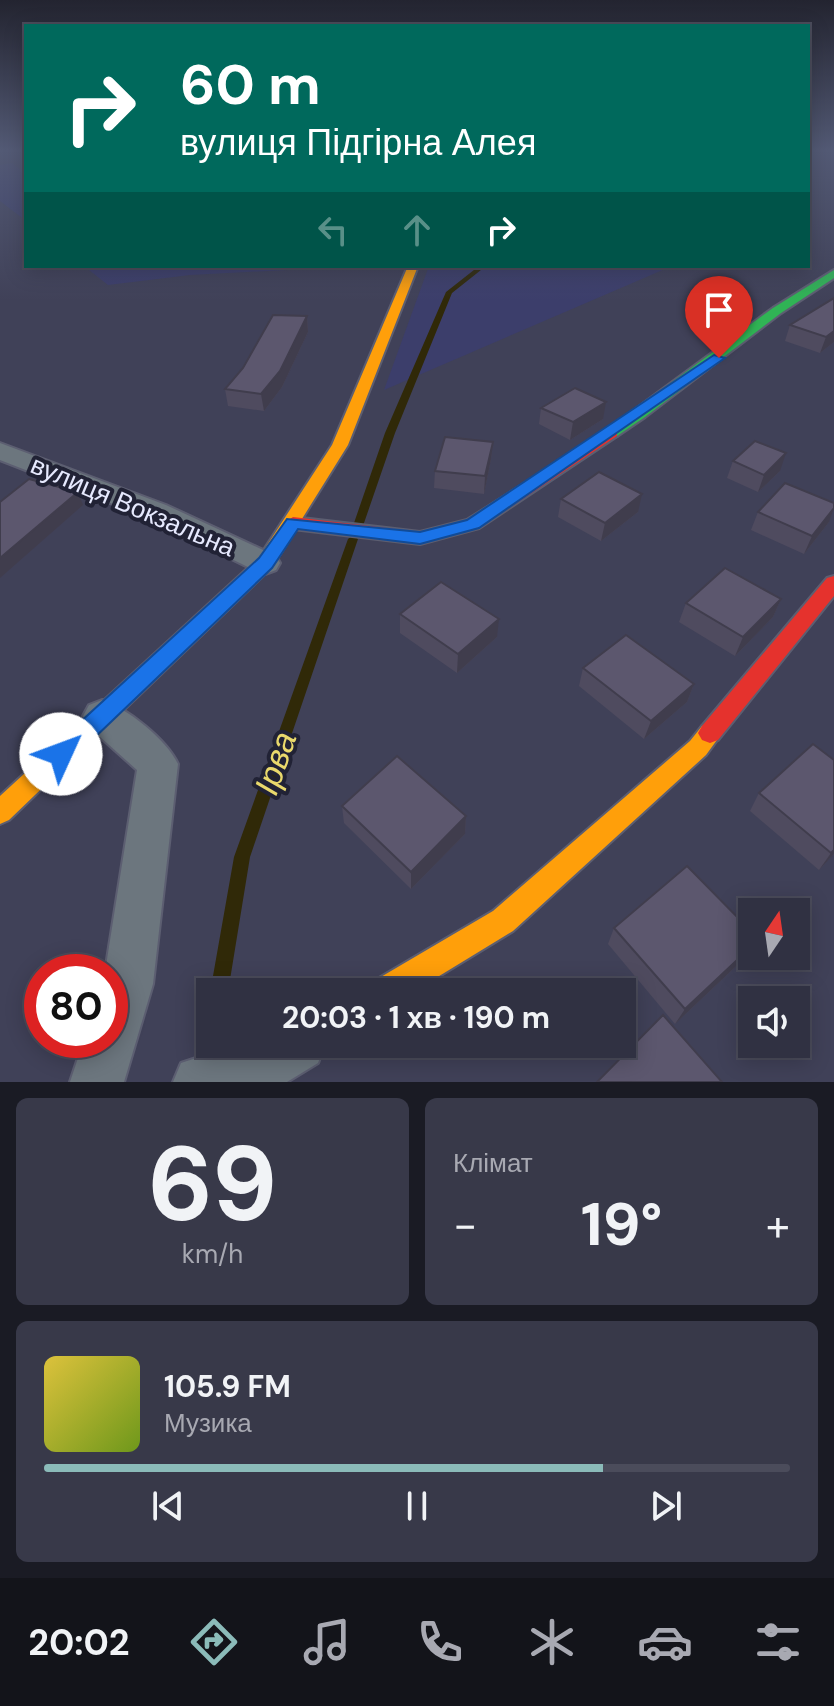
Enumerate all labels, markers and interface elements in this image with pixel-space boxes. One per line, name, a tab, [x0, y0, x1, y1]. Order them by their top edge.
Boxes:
text: 60 m	[180, 48, 321, 121]
icon: right	[48, 56, 152, 160]
text: вулиця Підгірна Алея	[180, 119, 536, 166]
icon: left	[311, 208, 355, 252]
icon: ahead	[395, 208, 439, 252]
icon: right	[479, 208, 523, 252]
pin	[685, 276, 753, 358]
icon: arrive	[697, 288, 741, 332]
street label: вулиця Вокзальна	[26, 448, 241, 565]
position arrow	[19, 712, 103, 796]
water label: Ірва	[244, 725, 307, 801]
north arrow	[738, 898, 810, 970]
map controls	[738, 898, 810, 1058]
speed limit sign: 80	[24, 954, 128, 1058]
button: sound	[738, 986, 810, 1058]
text: 20:03 · 1 хв · 190 m	[282, 998, 550, 1037]
text: 69	[148, 1117, 277, 1252]
text: Клімат	[453, 1146, 533, 1180]
text: 19°	[581, 1185, 662, 1264]
text: −	[453, 1196, 477, 1254]
text: +	[766, 1196, 790, 1254]
text: km/h	[182, 1237, 243, 1271]
text: 105.9 FM	[164, 1367, 291, 1406]
text: Музика	[164, 1406, 252, 1440]
icon: previous	[146, 1484, 190, 1528]
icon: pause	[395, 1484, 439, 1528]
icon: next	[644, 1484, 688, 1528]
icon: directions	[186, 1614, 242, 1670]
icon: music	[299, 1614, 355, 1670]
icon: phone	[412, 1614, 468, 1670]
icon: climate	[524, 1614, 580, 1670]
icon: car	[637, 1614, 693, 1670]
icon: filters	[750, 1614, 806, 1670]
text: 20:02	[28, 1619, 129, 1666]

